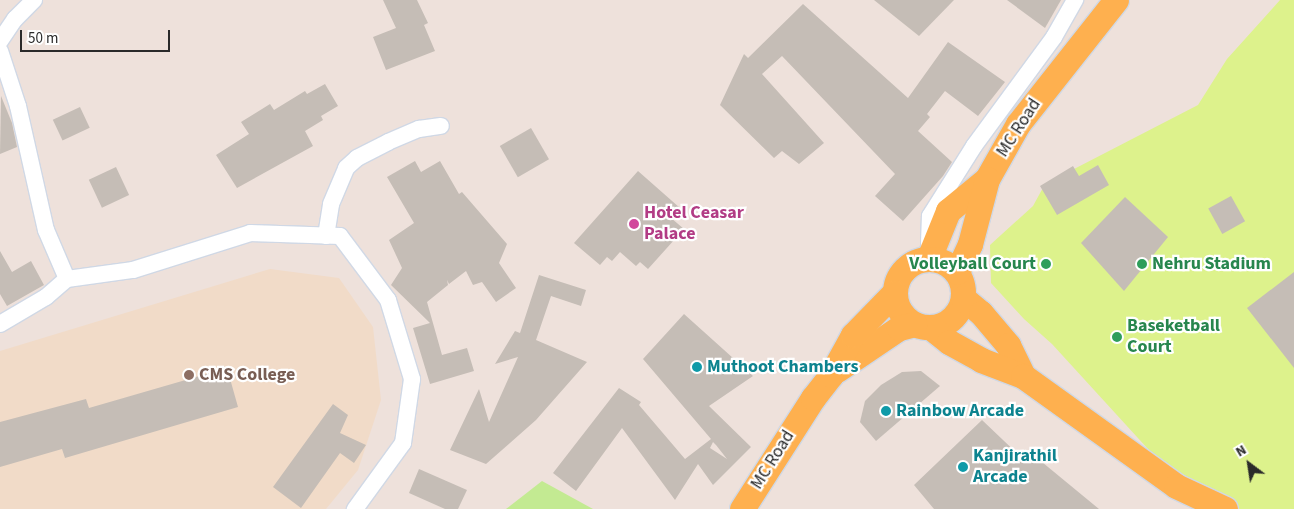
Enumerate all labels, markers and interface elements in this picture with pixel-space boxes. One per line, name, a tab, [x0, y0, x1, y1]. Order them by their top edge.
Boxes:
scale bar	[22, 20, 172, 52]
text: 50 m	[28, 28, 58, 49]
street label: MC Road	[992, 95, 1046, 161]
place label: Hotel Ceasar Palace	[644, 203, 744, 245]
marker: Hotel Ceasar Palace	[628, 218, 640, 230]
place label: Volleyball Court	[909, 253, 1036, 275]
place label: Nehru Stadium	[1152, 253, 1271, 275]
marker: Volleyball Court	[1040, 258, 1052, 270]
marker: Nehru Stadium	[1136, 258, 1148, 270]
place label: Baseketball Court	[1127, 316, 1220, 358]
marker: Baseketball Court	[1111, 331, 1123, 343]
place label: Muthoot Chambers	[707, 356, 858, 378]
marker: Muthoot Chambers	[691, 361, 703, 373]
place label: CMS College	[199, 364, 295, 386]
marker: CMS College	[183, 369, 195, 381]
place label: Rainbow Arcade	[896, 400, 1024, 422]
marker: Rainbow Arcade	[880, 405, 892, 417]
street label: MC Road	[746, 426, 800, 494]
north arrow	[1224, 439, 1274, 489]
text: N	[1232, 440, 1250, 462]
place label: Kanjirathil Arcade	[973, 446, 1057, 488]
marker: Kanjirathil Arcade	[957, 461, 969, 473]

